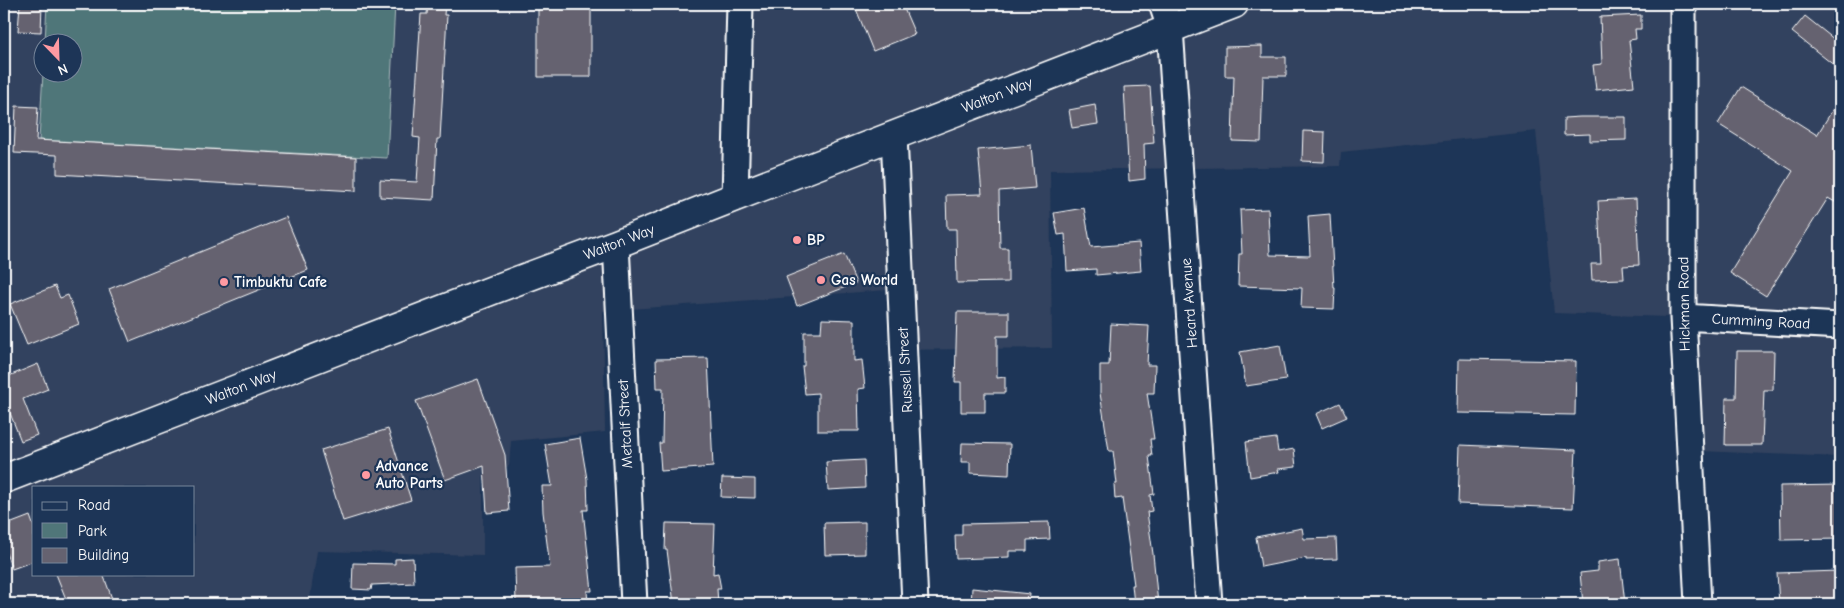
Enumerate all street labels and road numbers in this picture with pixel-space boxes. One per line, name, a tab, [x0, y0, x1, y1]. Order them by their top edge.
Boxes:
street label: Walton Way	[959, 73, 1035, 117]
street label: Walton Way	[581, 220, 657, 264]
street label: Heard Avenue	[1177, 257, 1201, 349]
street label: Hickman Road	[1674, 257, 1694, 351]
street label: Cumming Road	[1711, 309, 1811, 333]
street label: Russell Street	[894, 326, 916, 413]
street label: Walton Way	[203, 365, 279, 409]
street label: Metcalf Street	[614, 378, 636, 469]

